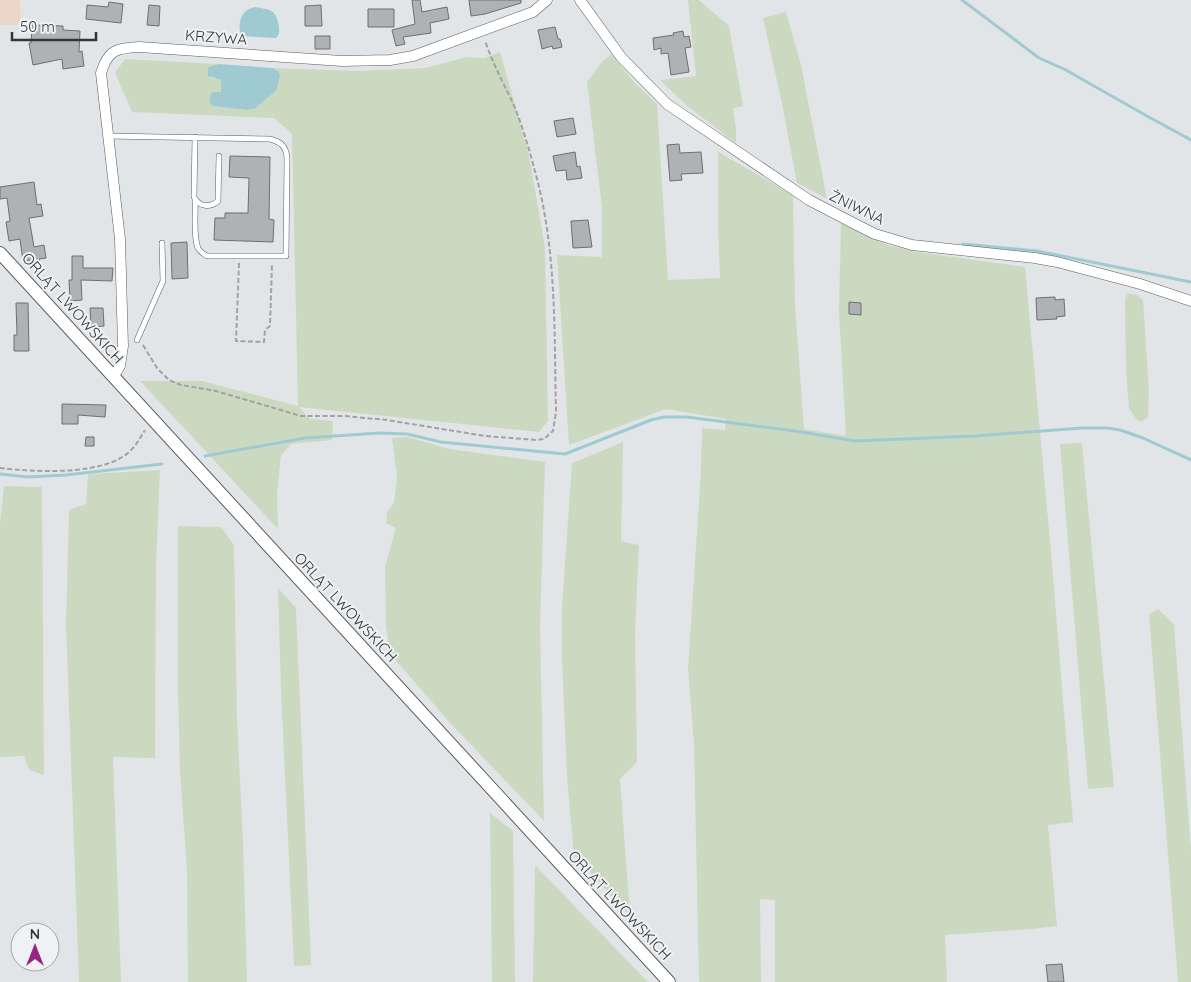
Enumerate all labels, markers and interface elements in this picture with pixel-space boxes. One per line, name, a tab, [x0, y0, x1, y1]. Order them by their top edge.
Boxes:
scale bar	[12, 10, 96, 42]
text: 50 m	[20, 17, 55, 36]
street label: KRZYWA	[184, 25, 248, 49]
street label: ŻNIWNA	[826, 185, 888, 229]
street label: ORLĄT LWOWSKICH	[18, 249, 128, 367]
street label: ORLĄT LWOWSKICH	[290, 548, 402, 666]
street label: ORLĄT LWOWSKICH	[564, 846, 676, 964]
north arrow	[10, 922, 60, 972]
text: N	[30, 925, 40, 943]

